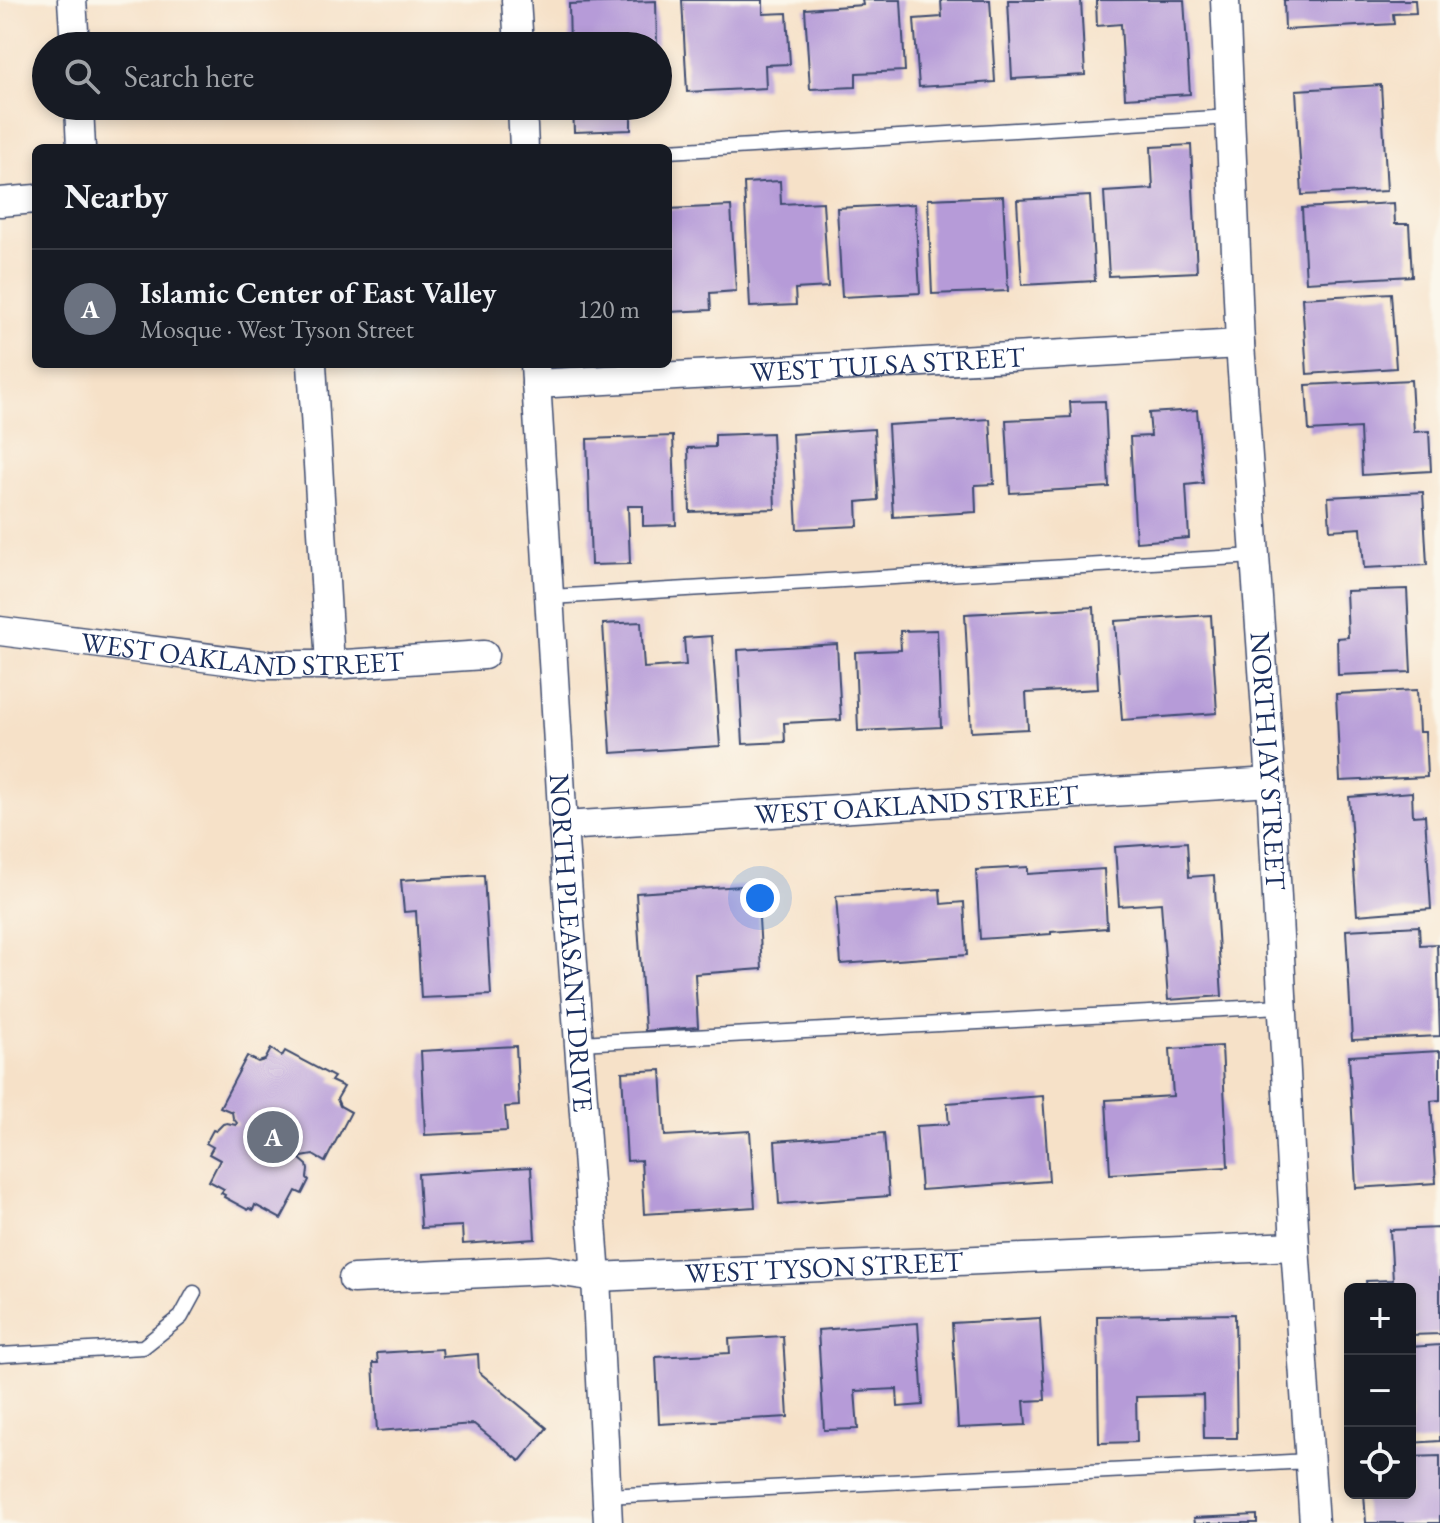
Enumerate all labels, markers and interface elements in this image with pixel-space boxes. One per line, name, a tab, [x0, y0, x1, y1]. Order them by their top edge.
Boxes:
search box	[32, 32, 672, 120]
icon: search	[60, 54, 104, 98]
text: Search here	[124, 57, 254, 96]
text: Nearby	[64, 174, 168, 218]
text: Islamic Center of East Valley	[140, 273, 497, 312]
text: A	[81, 292, 99, 326]
text: 120 m	[577, 292, 640, 326]
text: Mosque · West Tyson Street	[140, 312, 414, 346]
street label: WEST TULSA STREET	[749, 338, 1026, 390]
street label: WEST OAKLAND STREET	[79, 624, 405, 684]
street label: NORTH JAY STREET	[1242, 630, 1295, 891]
street label: NORTH PLEASANT DRIVE	[542, 773, 602, 1113]
street label: WEST OAKLAND STREET	[753, 776, 1080, 832]
your location	[740, 878, 780, 918]
pin: A	[247, 1107, 299, 1167]
street label: WEST TYSON STREET	[684, 1243, 964, 1291]
map controls	[1344, 1283, 1416, 1499]
button: +	[1344, 1283, 1416, 1355]
button: −	[1344, 1355, 1416, 1427]
button: locate	[1344, 1427, 1416, 1499]

